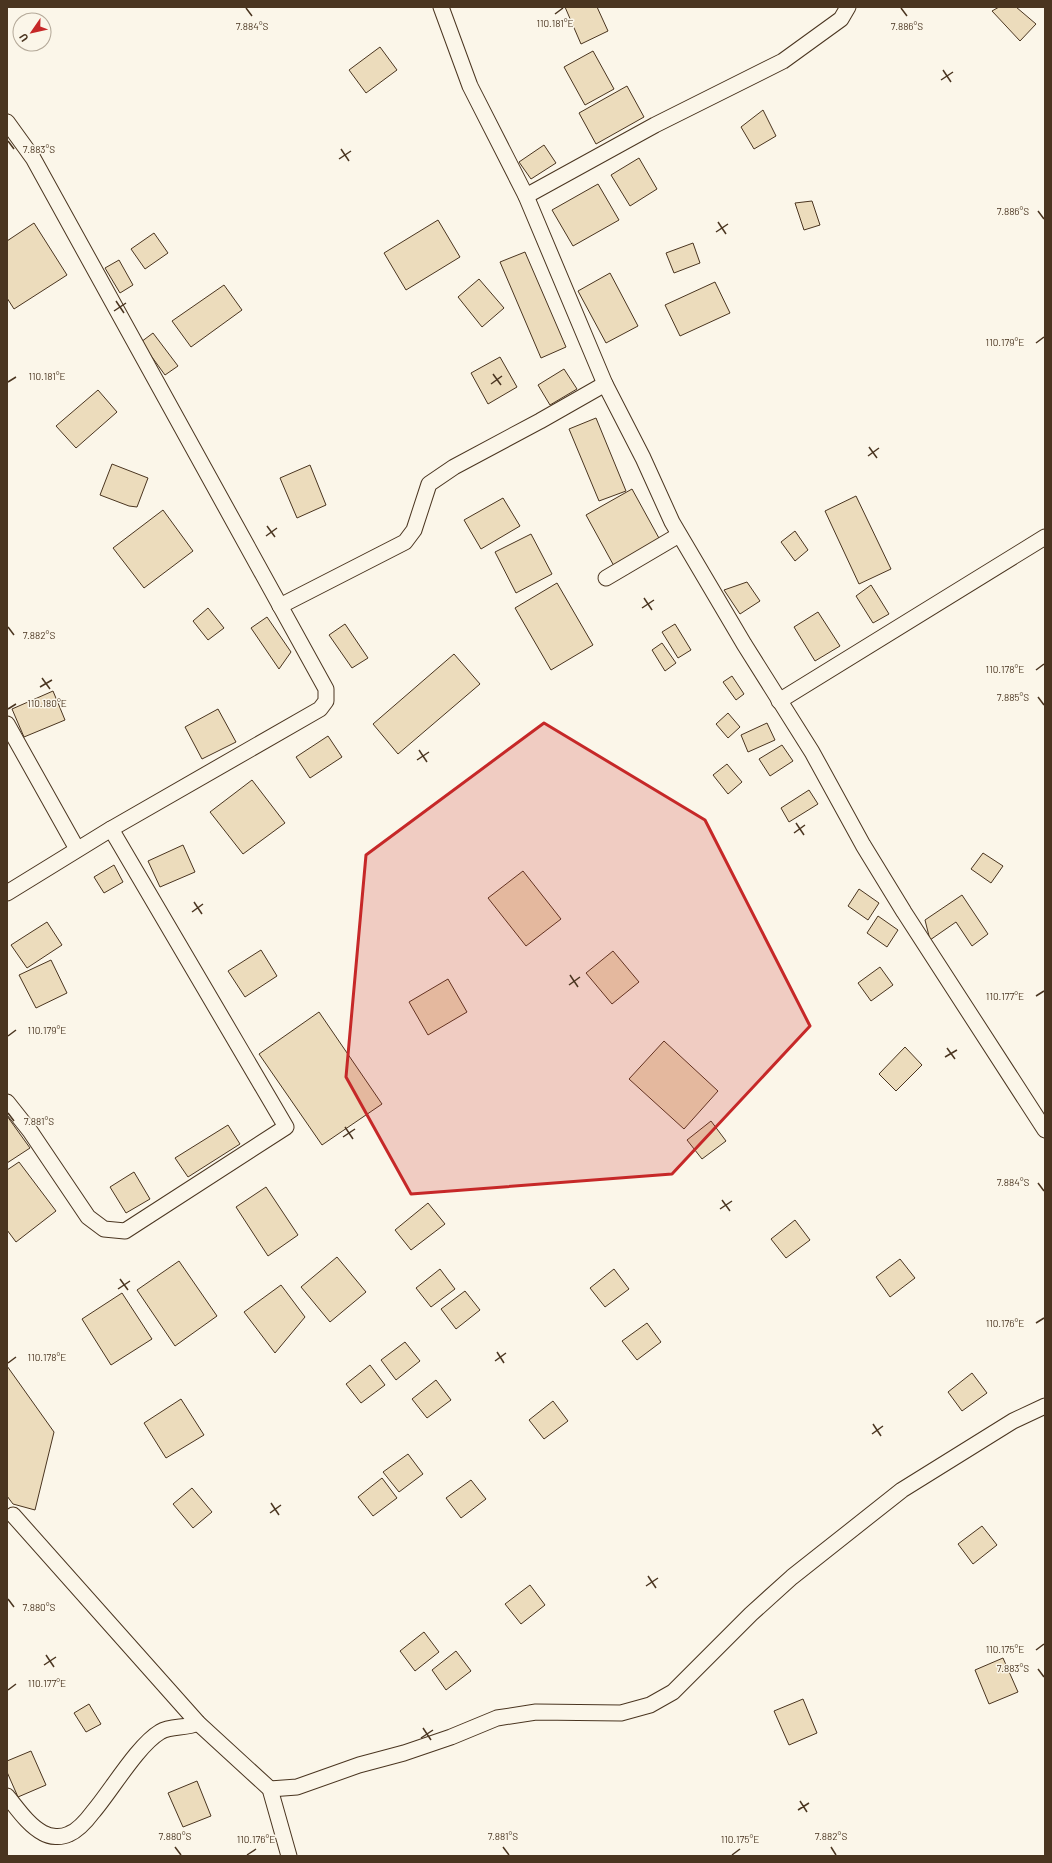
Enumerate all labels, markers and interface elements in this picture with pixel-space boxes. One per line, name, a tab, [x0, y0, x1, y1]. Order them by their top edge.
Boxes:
north arrow	[12, 12, 52, 52]
text: 110.181°E	[536, 17, 574, 29]
text: 7.884°S	[236, 20, 268, 32]
text: 7.886°S	[891, 20, 923, 32]
text: U	[16, 31, 31, 44]
text: 7.883°S	[23, 143, 55, 155]
text: 7.886°S	[997, 205, 1029, 217]
text: 110.179°E	[986, 336, 1024, 348]
text: 110.181°E	[28, 370, 66, 382]
text: 7.882°S	[23, 629, 55, 641]
text: 110.178°E	[986, 663, 1024, 675]
text: 7.885°S	[997, 691, 1029, 703]
text: 110.180°E	[27, 697, 67, 709]
text: 110.177°E	[986, 990, 1024, 1002]
text: 110.179°E	[28, 1024, 66, 1036]
text: 7.881°S	[24, 1115, 54, 1127]
text: 7.884°S	[997, 1176, 1029, 1188]
text: 110.176°E	[986, 1317, 1024, 1329]
text: 110.178°E	[28, 1351, 66, 1363]
text: 7.880°S	[23, 1601, 56, 1613]
text: 110.175°E	[986, 1643, 1024, 1655]
text: 7.883°S	[997, 1662, 1029, 1674]
text: 110.177°E	[28, 1677, 66, 1689]
text: 7.880°S	[159, 1830, 192, 1842]
text: 7.881°S	[488, 1830, 518, 1842]
text: 7.882°S	[815, 1830, 847, 1842]
text: 110.176°E	[237, 1833, 275, 1845]
text: 110.175°E	[721, 1833, 759, 1845]

